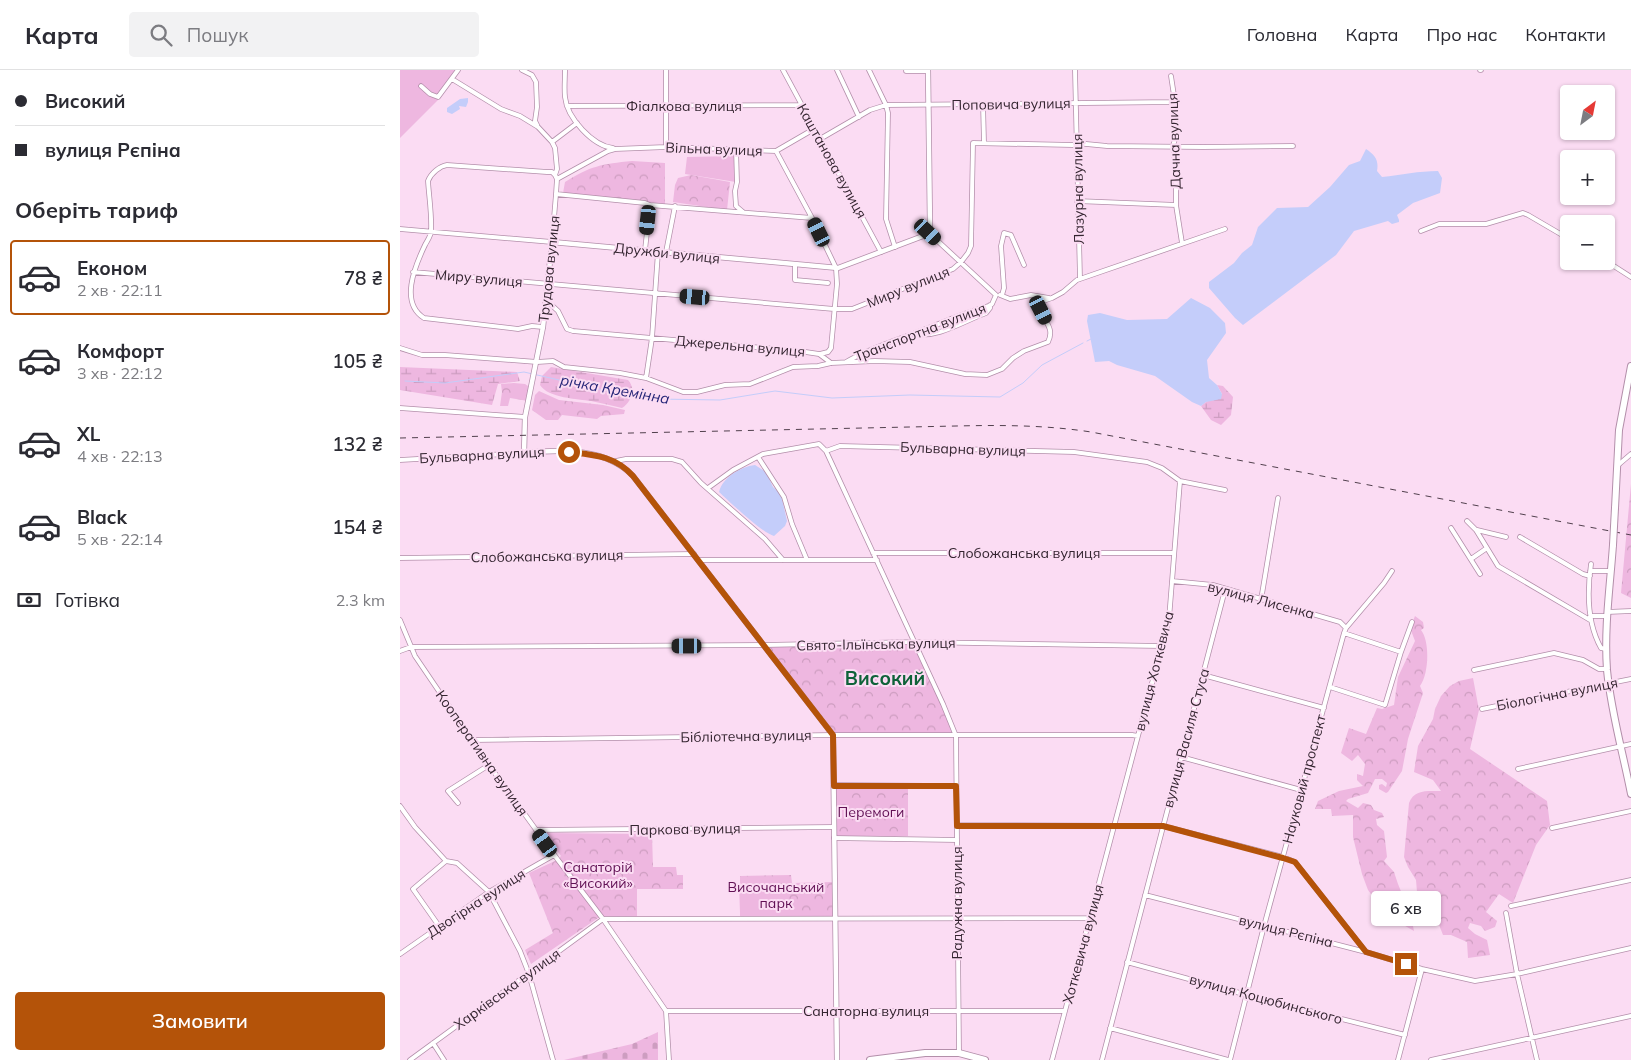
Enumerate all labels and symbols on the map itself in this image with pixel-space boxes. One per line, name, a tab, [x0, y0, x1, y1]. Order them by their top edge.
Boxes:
north arrow	[1560, 85, 1615, 140]
street label: Дачна вулиця	[1163, 93, 1185, 189]
street label: Поповича вулиця	[951, 94, 1071, 114]
street label: Фіалкова вулиця	[626, 97, 742, 115]
street label: Каштанова вулиця	[793, 101, 871, 221]
street label: Лазурна вулиця	[1068, 133, 1088, 245]
street label: Вільна вулиця	[665, 138, 763, 160]
car	[638, 204, 657, 236]
street label: Трудова вулиця	[534, 215, 564, 323]
car	[805, 215, 832, 249]
car	[911, 216, 944, 248]
street label: Дружби вулиця	[613, 238, 721, 268]
street label: Миру вулиця	[864, 262, 952, 312]
street label: Миру вулиця	[434, 265, 524, 291]
car	[679, 288, 710, 306]
car	[1027, 293, 1054, 327]
street label: Транспортна вулиця	[852, 299, 988, 365]
street label: Джерельна вулиця	[674, 331, 806, 361]
water label: річка Кремінна	[559, 370, 671, 408]
street label: Бульварна вулиця	[900, 438, 1026, 460]
route start	[558, 441, 580, 463]
street label: Бульварна вулиця	[419, 443, 545, 467]
street label: Слобожанська вулиця	[948, 544, 1100, 562]
street label: Слобожанська вулиця	[471, 546, 623, 566]
street label: вулиця Лисенка	[1206, 577, 1316, 623]
street label: вулиця Хоткевича	[1130, 609, 1178, 733]
street label: Свято-Ільїнська вулиця	[796, 634, 956, 654]
car	[672, 639, 702, 654]
district label: Високий	[845, 666, 925, 690]
street label: вулиця Василя Стуса	[1159, 666, 1213, 810]
street label: Біологічна вулиця	[1495, 673, 1619, 715]
street label: Кооперативна вулиця	[432, 687, 532, 819]
street label: Науковий проспект	[1278, 712, 1330, 845]
street label: Бібліотечна вулиця	[680, 726, 812, 746]
park label: Перемоги	[838, 803, 904, 821]
street label: Паркова вулиця	[629, 819, 741, 839]
car	[530, 826, 559, 860]
street label: Радужна вулиця	[948, 846, 966, 960]
park label: Санаторій «Високий»	[563, 858, 633, 892]
street label: Двогірна вулиця	[423, 864, 529, 942]
park label: Височанський парк	[728, 878, 824, 912]
street label: Хоткевича вулиця	[1058, 882, 1108, 1006]
callout: 6 хв	[1371, 892, 1441, 926]
street label: вулиця Рєпіна	[1237, 911, 1335, 951]
street label: Харківська вулиця	[450, 944, 564, 1034]
route end	[1395, 953, 1417, 975]
street label: вулиця Коцюбинського	[1187, 970, 1345, 1028]
street label: Санаторна вулиця	[803, 1002, 929, 1020]

